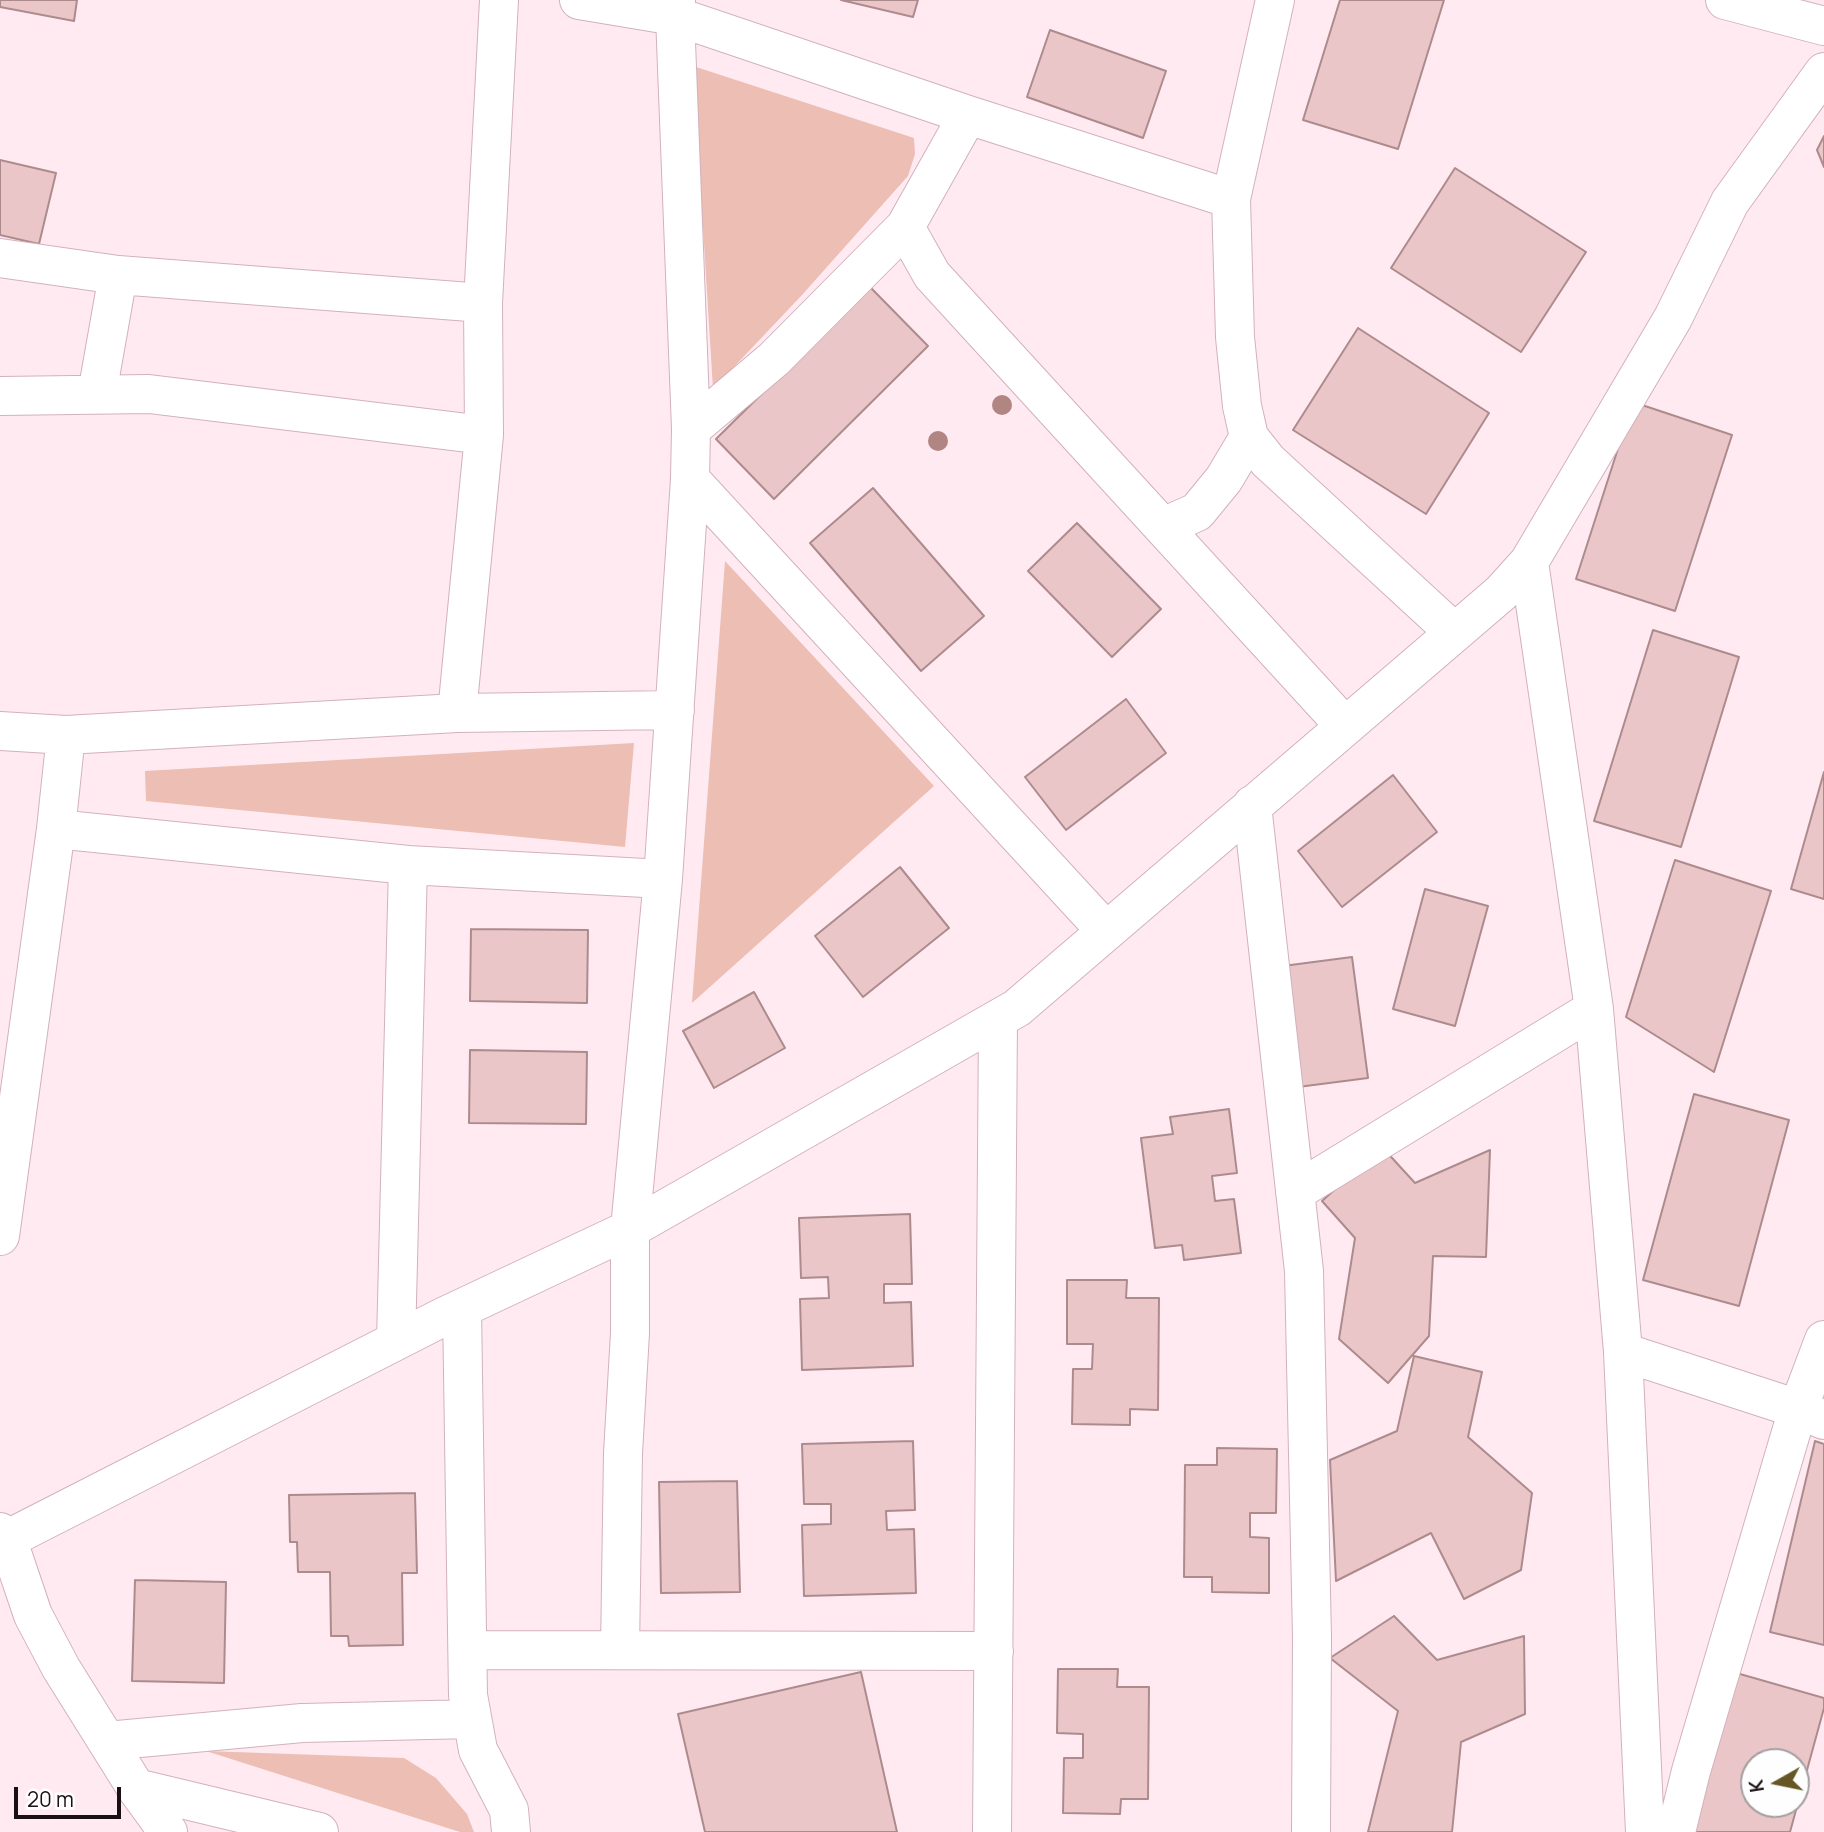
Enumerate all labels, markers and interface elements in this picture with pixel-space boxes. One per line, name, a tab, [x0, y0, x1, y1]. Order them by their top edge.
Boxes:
north arrow	[1740, 1748, 1810, 1818]
scale bar	[18, 1772, 124, 1816]
text: K	[1742, 1778, 1770, 1794]
text: 20 m	[27, 1785, 74, 1813]

